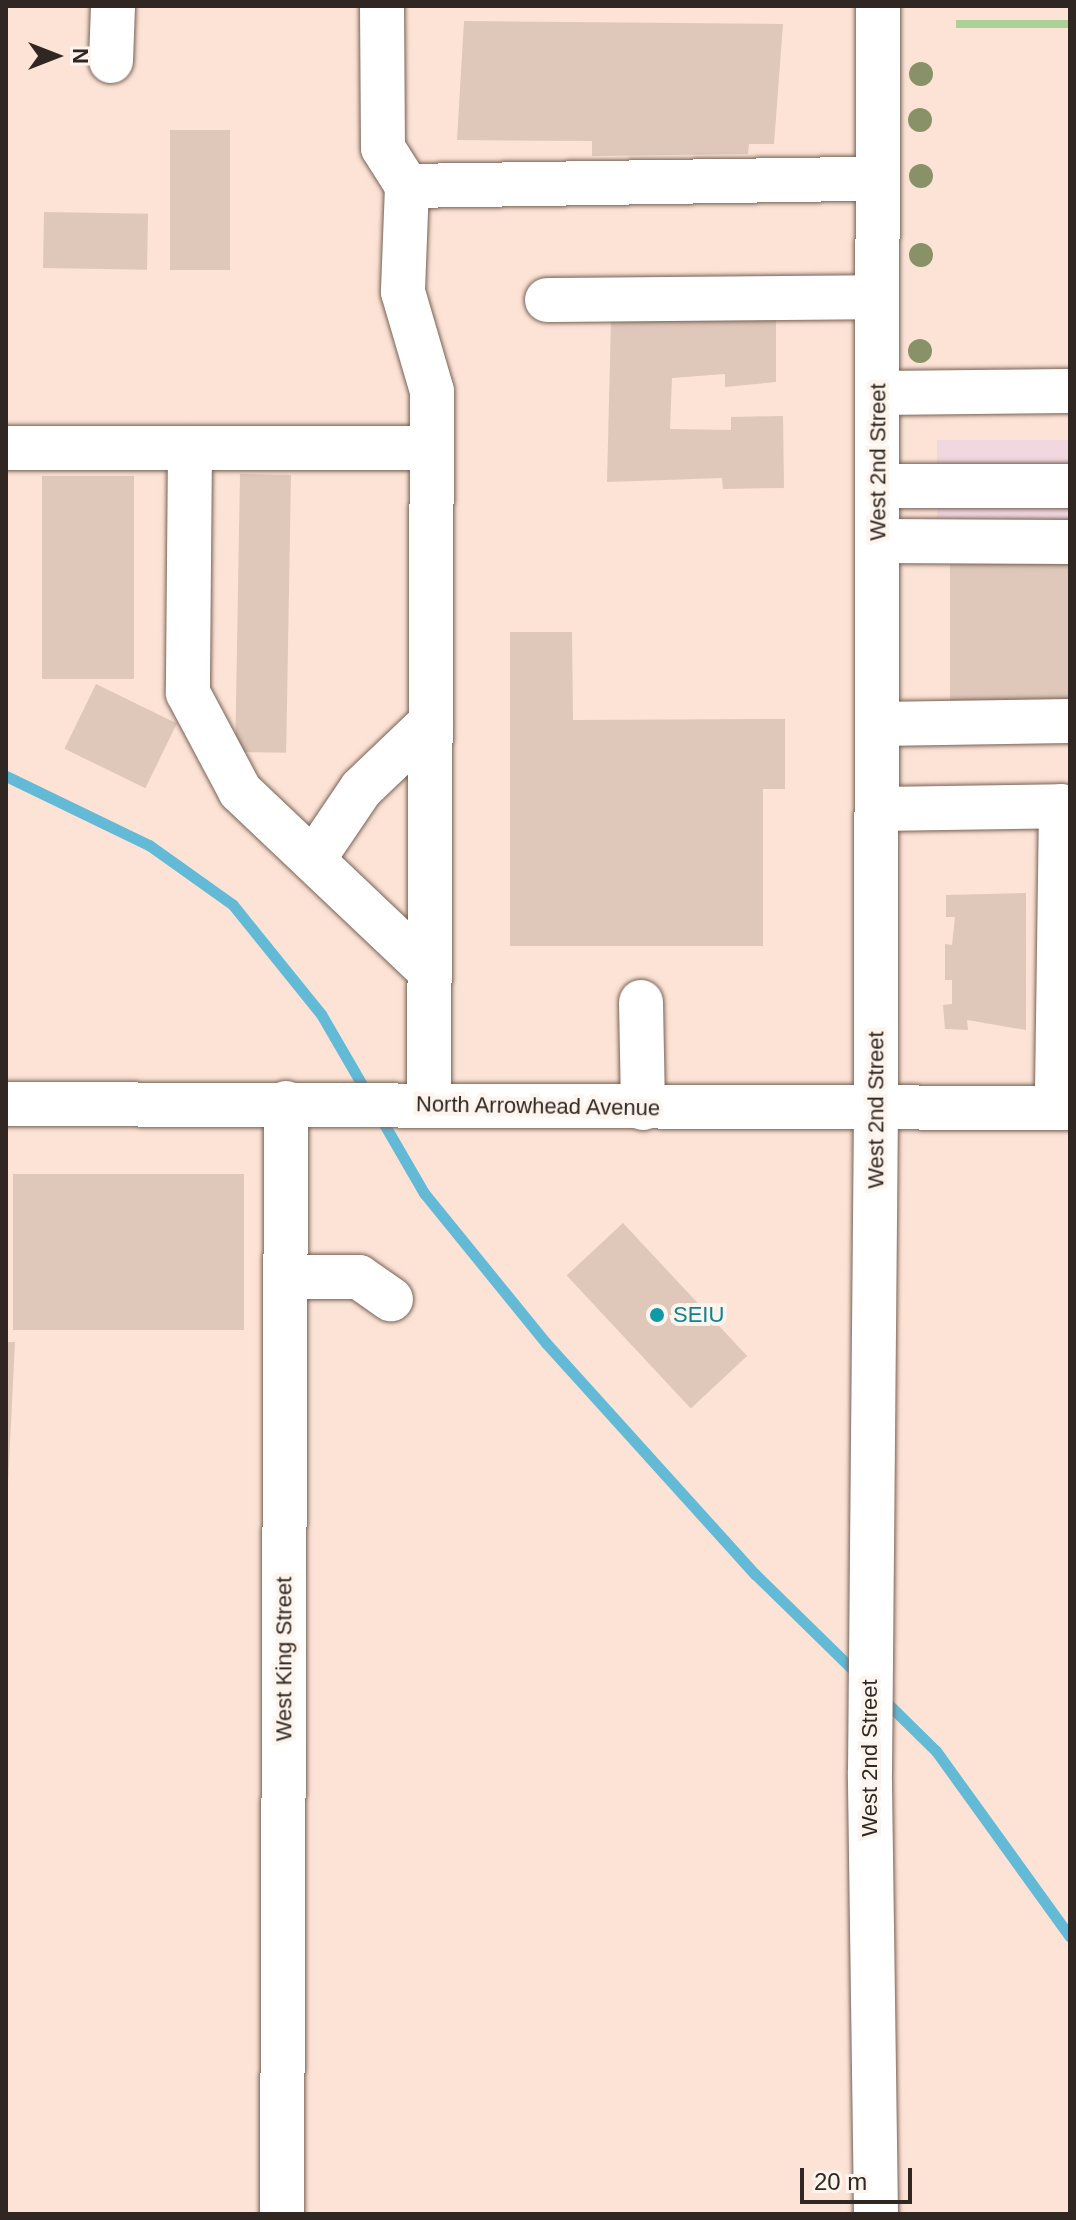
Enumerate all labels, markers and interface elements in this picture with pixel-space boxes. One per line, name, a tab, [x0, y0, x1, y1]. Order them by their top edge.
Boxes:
north arrow	[16, 16, 96, 96]
text: N	[68, 48, 93, 64]
street label: West 2nd Street	[865, 383, 891, 541]
street label: West 2nd Street	[863, 1031, 889, 1189]
street label: North Arrowhead Avenue	[414, 1091, 662, 1121]
place label: SEIU	[673, 1302, 724, 1328]
marker: SEIU	[648, 1306, 666, 1324]
street label: West King Street	[271, 1577, 297, 1741]
street label: West 2nd Street	[857, 1679, 883, 1837]
scale bar	[804, 2152, 916, 2202]
text: 20 m	[814, 2168, 867, 2195]

